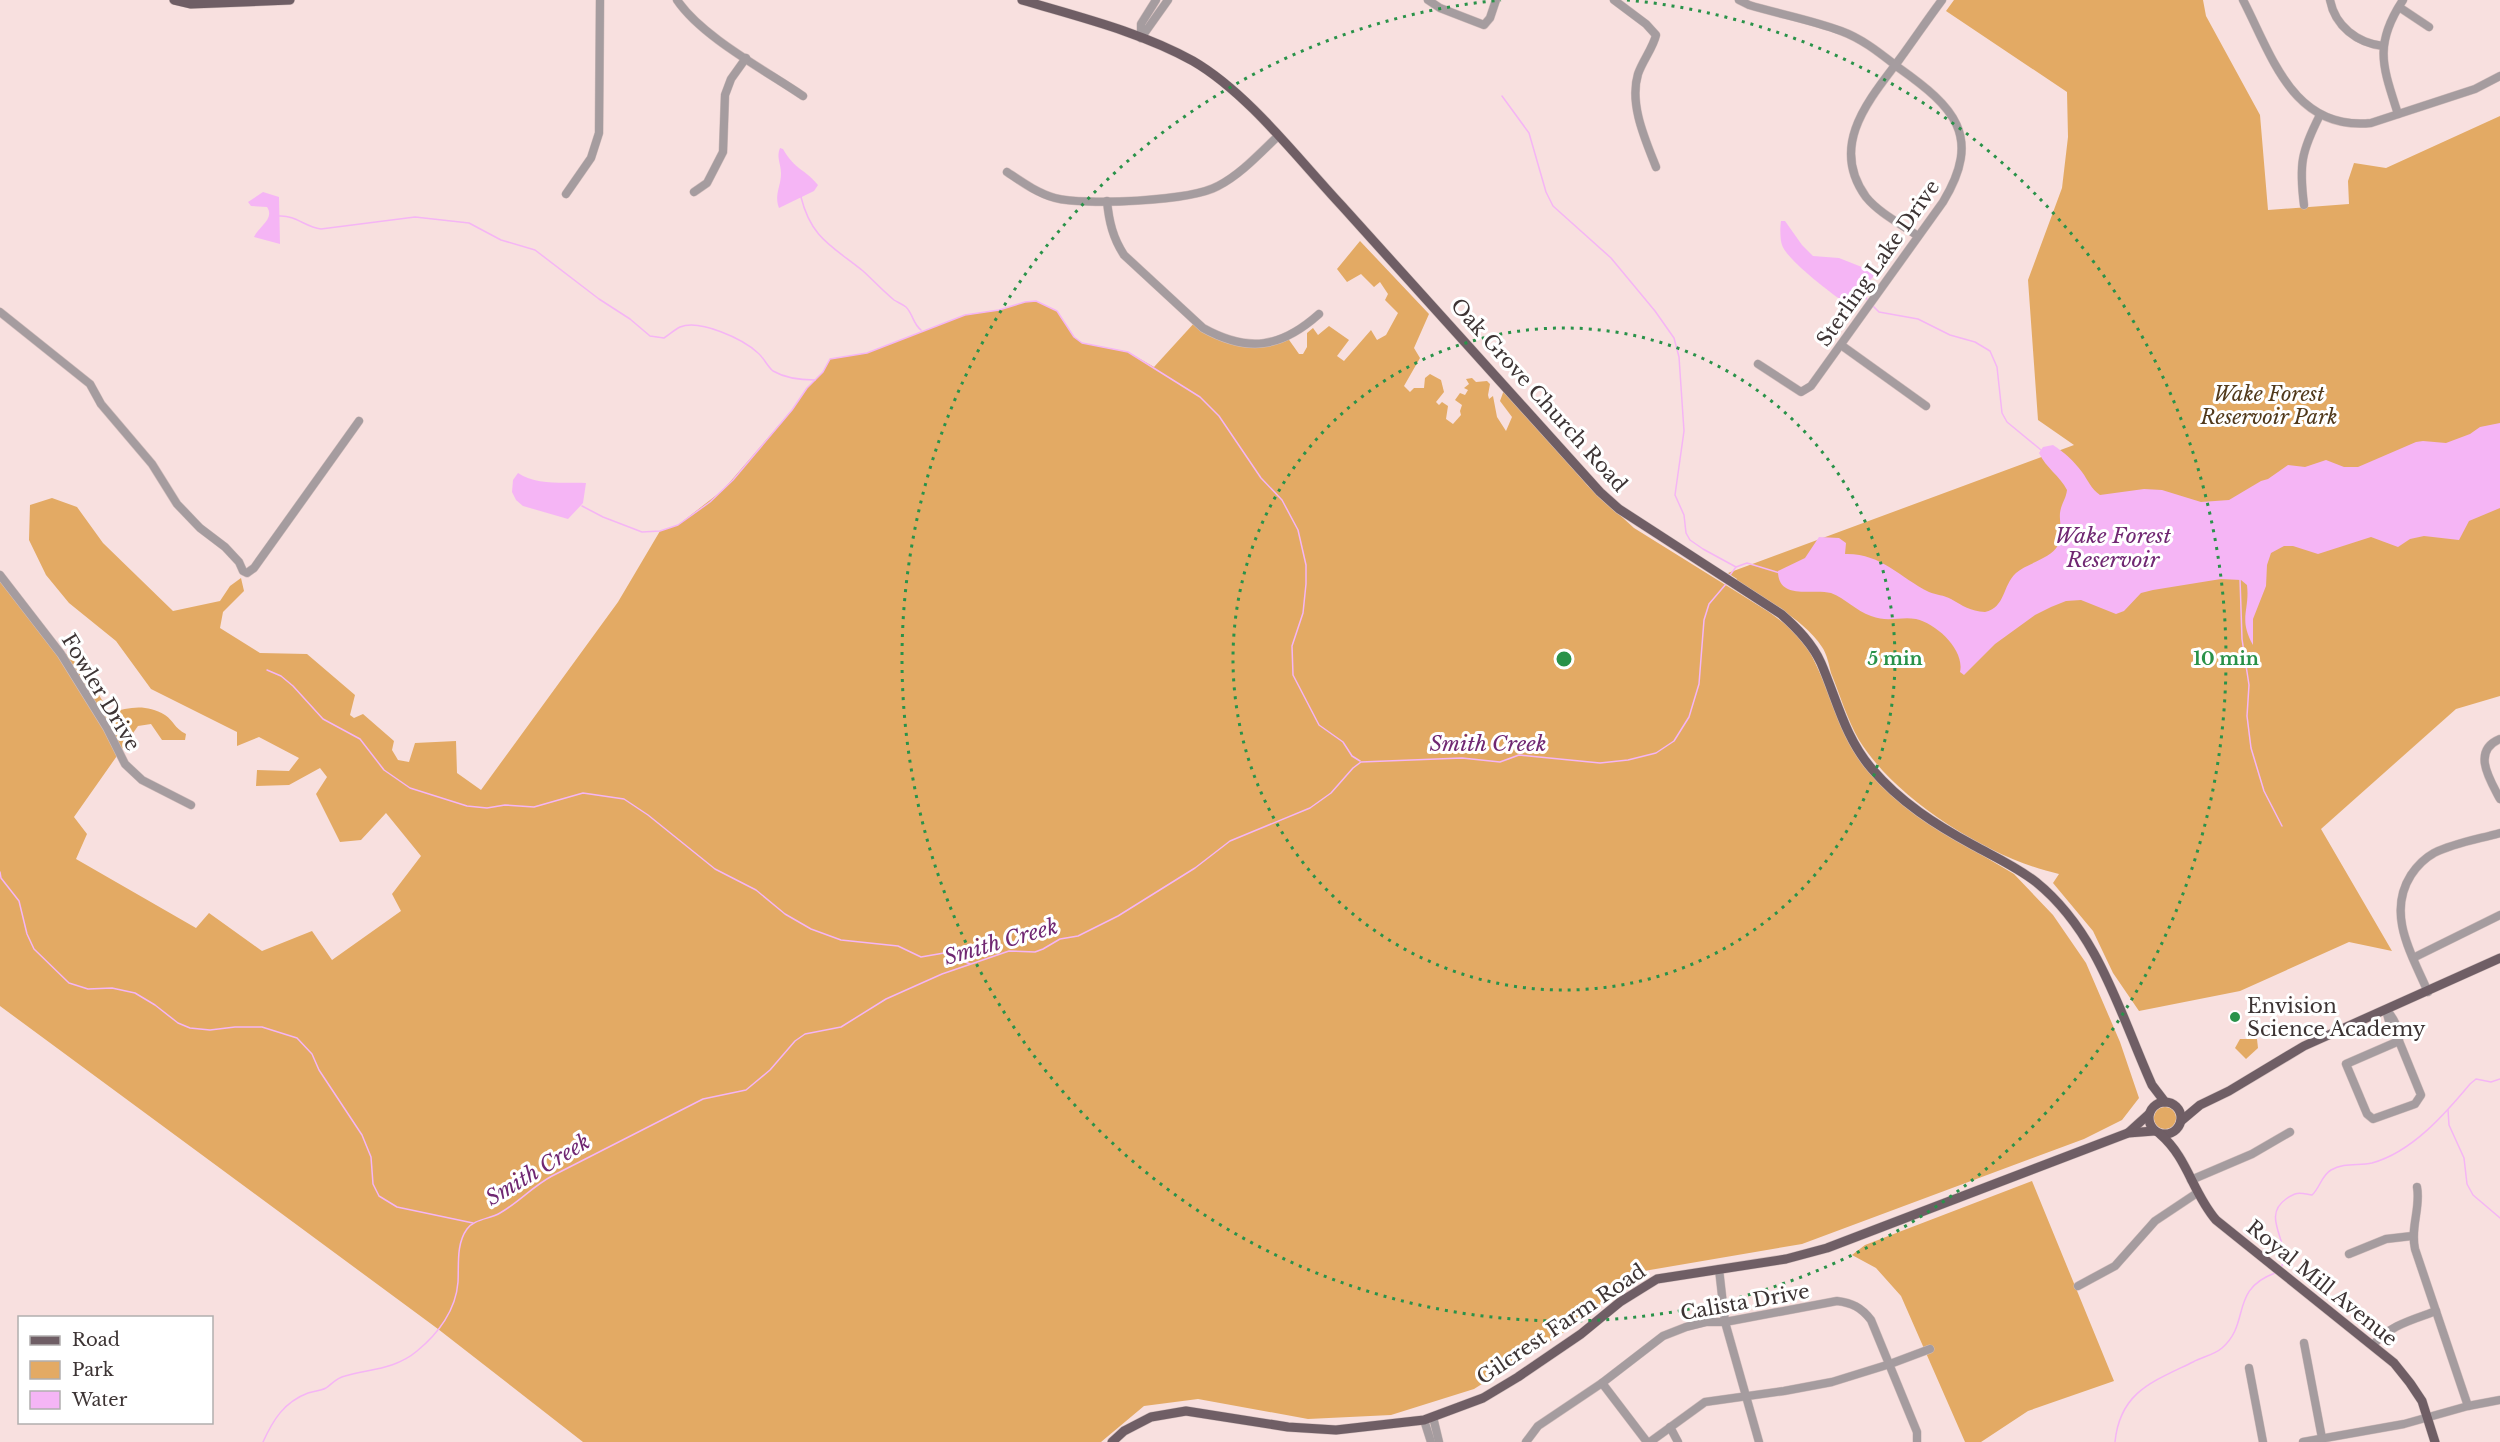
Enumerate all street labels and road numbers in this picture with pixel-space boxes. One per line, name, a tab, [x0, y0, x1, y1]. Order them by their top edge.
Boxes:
street label: Sterling Lake Drive	[1812, 175, 1944, 351]
street label: Oak Grove Church Road	[1446, 293, 1632, 497]
street label: Fowler Drive	[57, 629, 145, 755]
street label: Royal Mill Avenue	[2242, 1215, 2402, 1351]
street label: Gilcrest Farm Road	[1472, 1259, 1650, 1389]
street label: Calista Drive	[1678, 1279, 1812, 1325]

